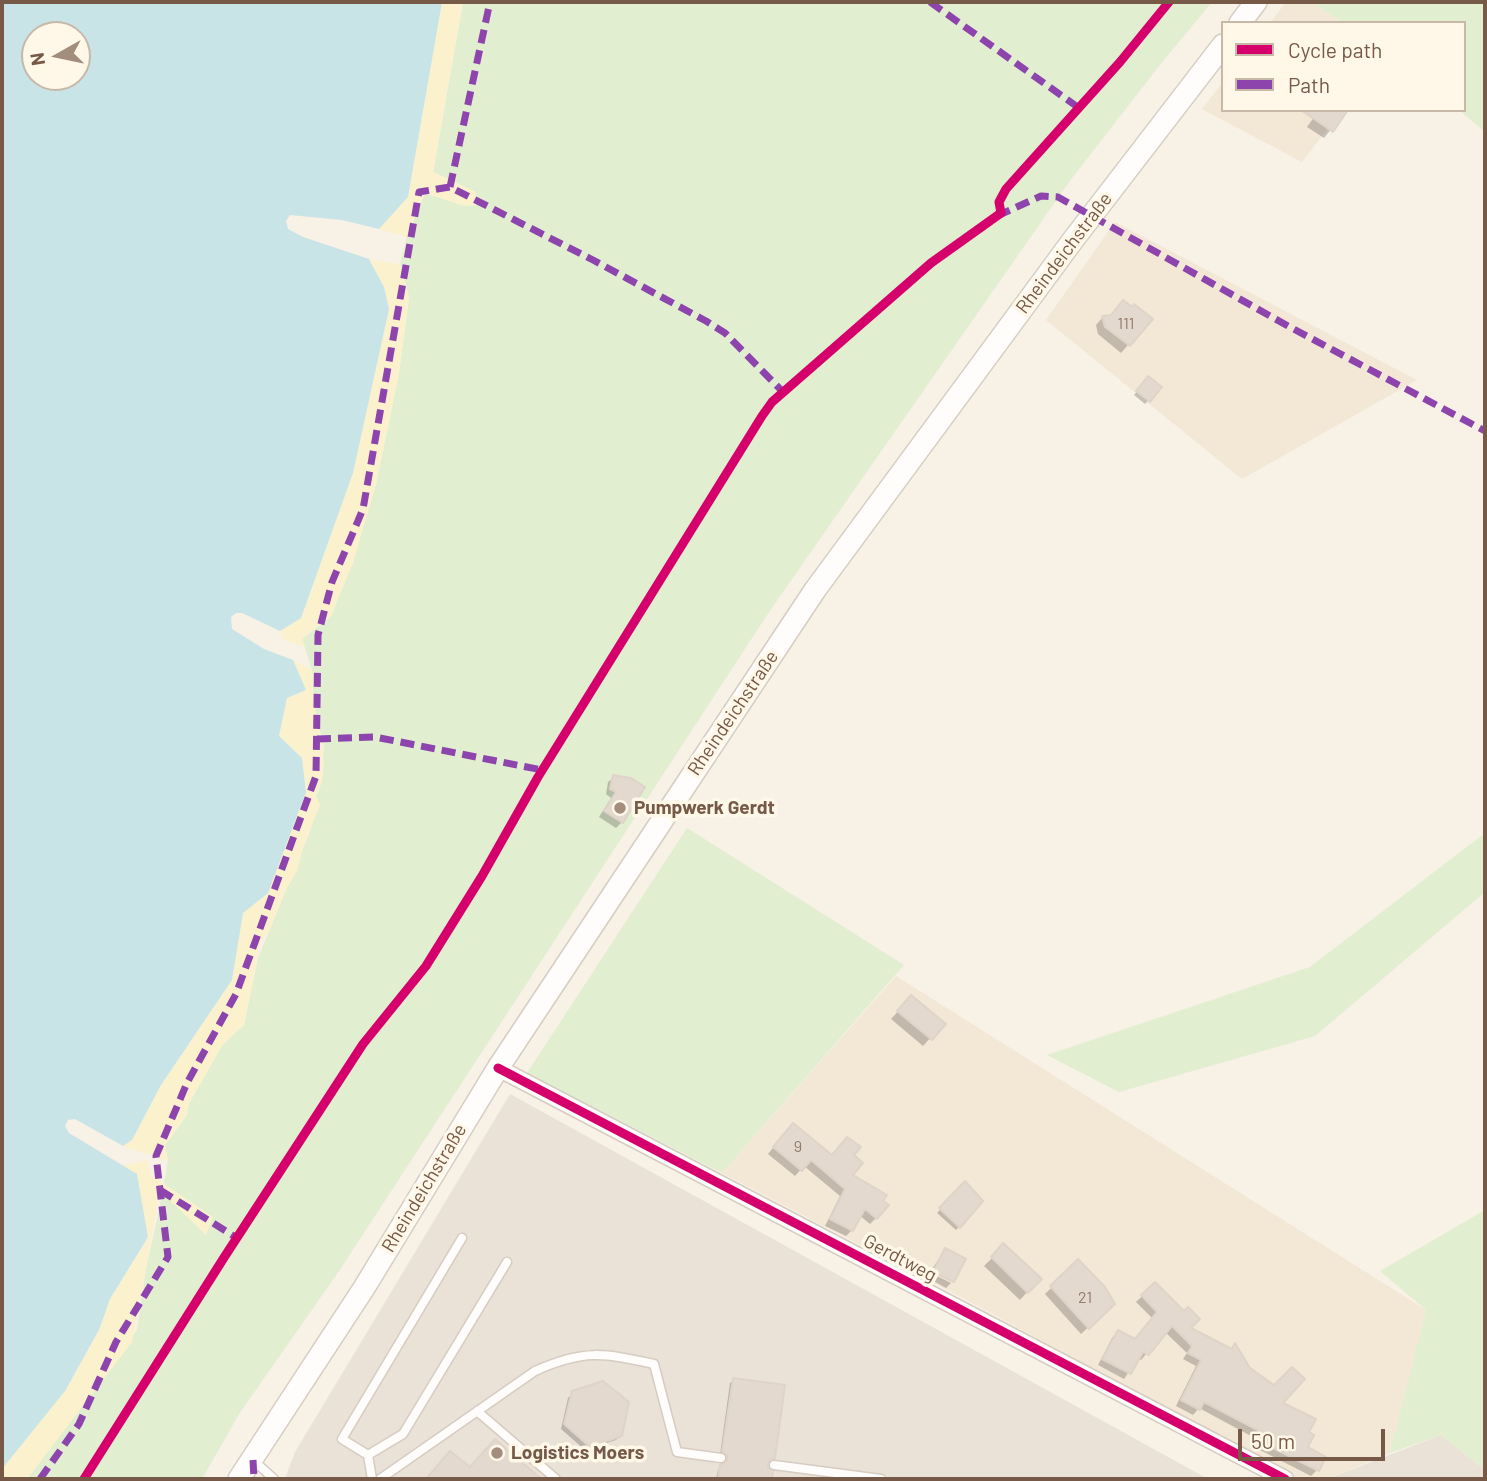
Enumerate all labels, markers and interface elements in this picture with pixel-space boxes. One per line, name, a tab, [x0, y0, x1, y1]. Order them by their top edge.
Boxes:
north arrow	[21, 21, 91, 91]
legend	[1221, 21, 1466, 112]
text: Cycle path	[1288, 37, 1382, 62]
text: N	[24, 51, 49, 67]
text: Path	[1288, 72, 1330, 97]
street label: Rheindeichstraße	[1011, 188, 1117, 318]
house number: 111	[1118, 314, 1134, 334]
street label: Rheindeichstraße	[683, 646, 783, 780]
place label: Pumpwerk Gerdt	[634, 797, 775, 819]
marker: Pumpwerk Gerdt	[612, 800, 628, 816]
street label: Rheindeichstraße	[377, 1120, 471, 1256]
house number: 9	[794, 1137, 802, 1157]
street label: Gerdtweg	[860, 1229, 940, 1287]
house number: 21	[1078, 1288, 1092, 1308]
scale bar	[1242, 1414, 1389, 1458]
text: 50 m	[1251, 1428, 1295, 1453]
place label: Logistics Moers	[511, 1442, 644, 1464]
marker: Logistics Moers	[489, 1445, 505, 1461]

